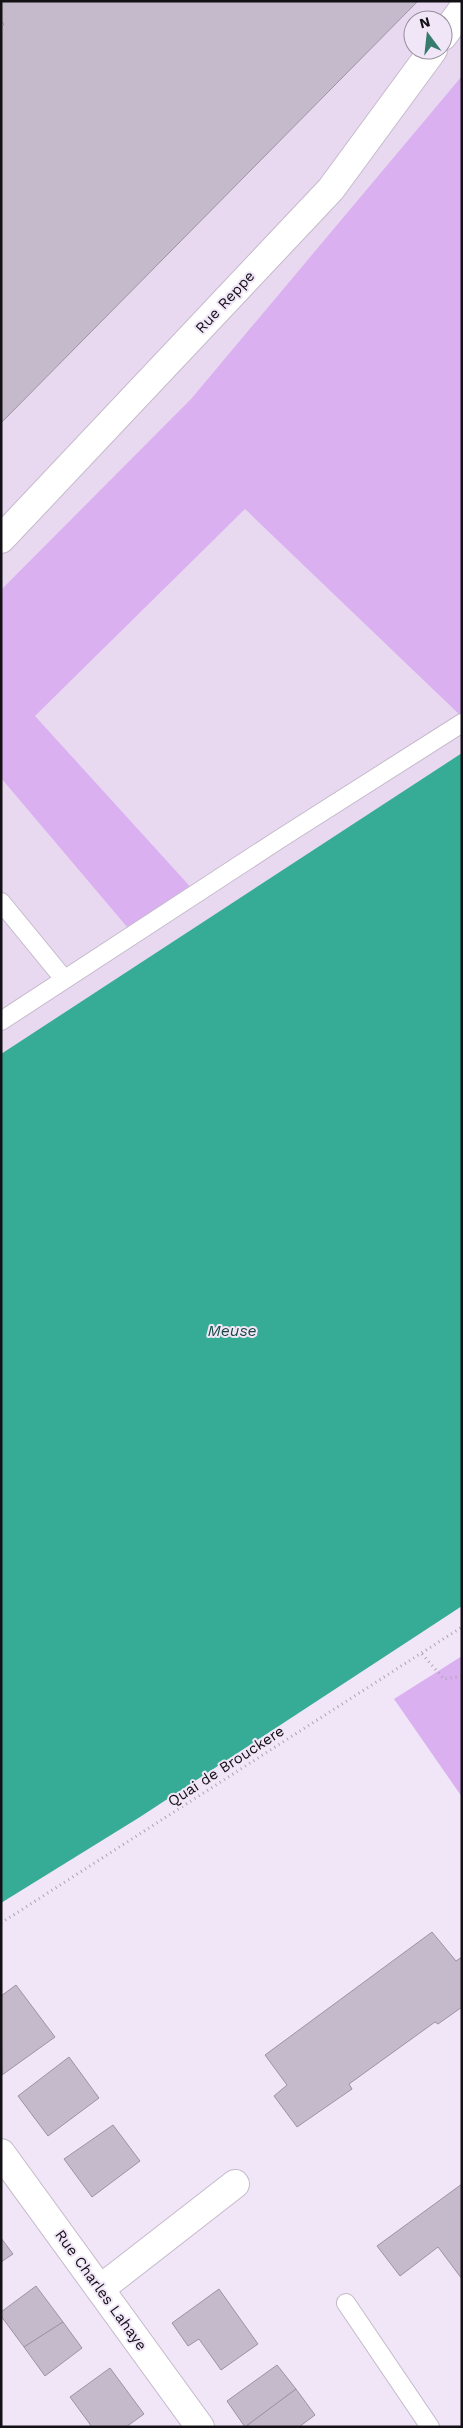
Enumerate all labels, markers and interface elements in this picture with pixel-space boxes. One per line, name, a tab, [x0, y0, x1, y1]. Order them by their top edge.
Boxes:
north arrow	[403, 10, 453, 60]
text: N	[418, 13, 432, 32]
street label: Rue Reppe	[192, 267, 258, 337]
water label: Meuse	[207, 1321, 257, 1340]
street label: Quai de Brouckere	[164, 1722, 288, 1810]
street label: Rue Charles Lahaye	[51, 2226, 151, 2354]

